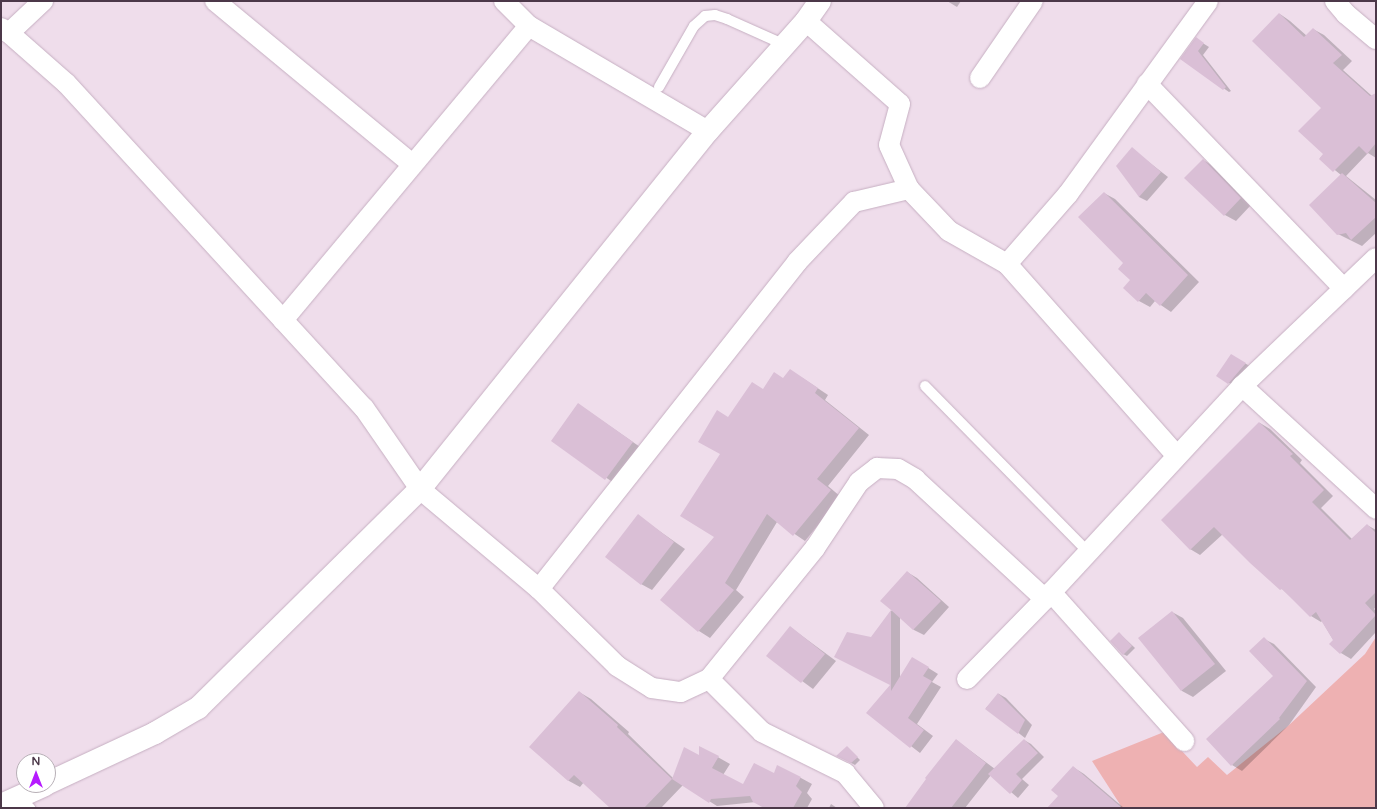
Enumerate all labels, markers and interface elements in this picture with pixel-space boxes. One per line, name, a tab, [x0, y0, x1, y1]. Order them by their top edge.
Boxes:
north arrow	[16, 753, 56, 793]
text: N	[32, 755, 40, 768]

